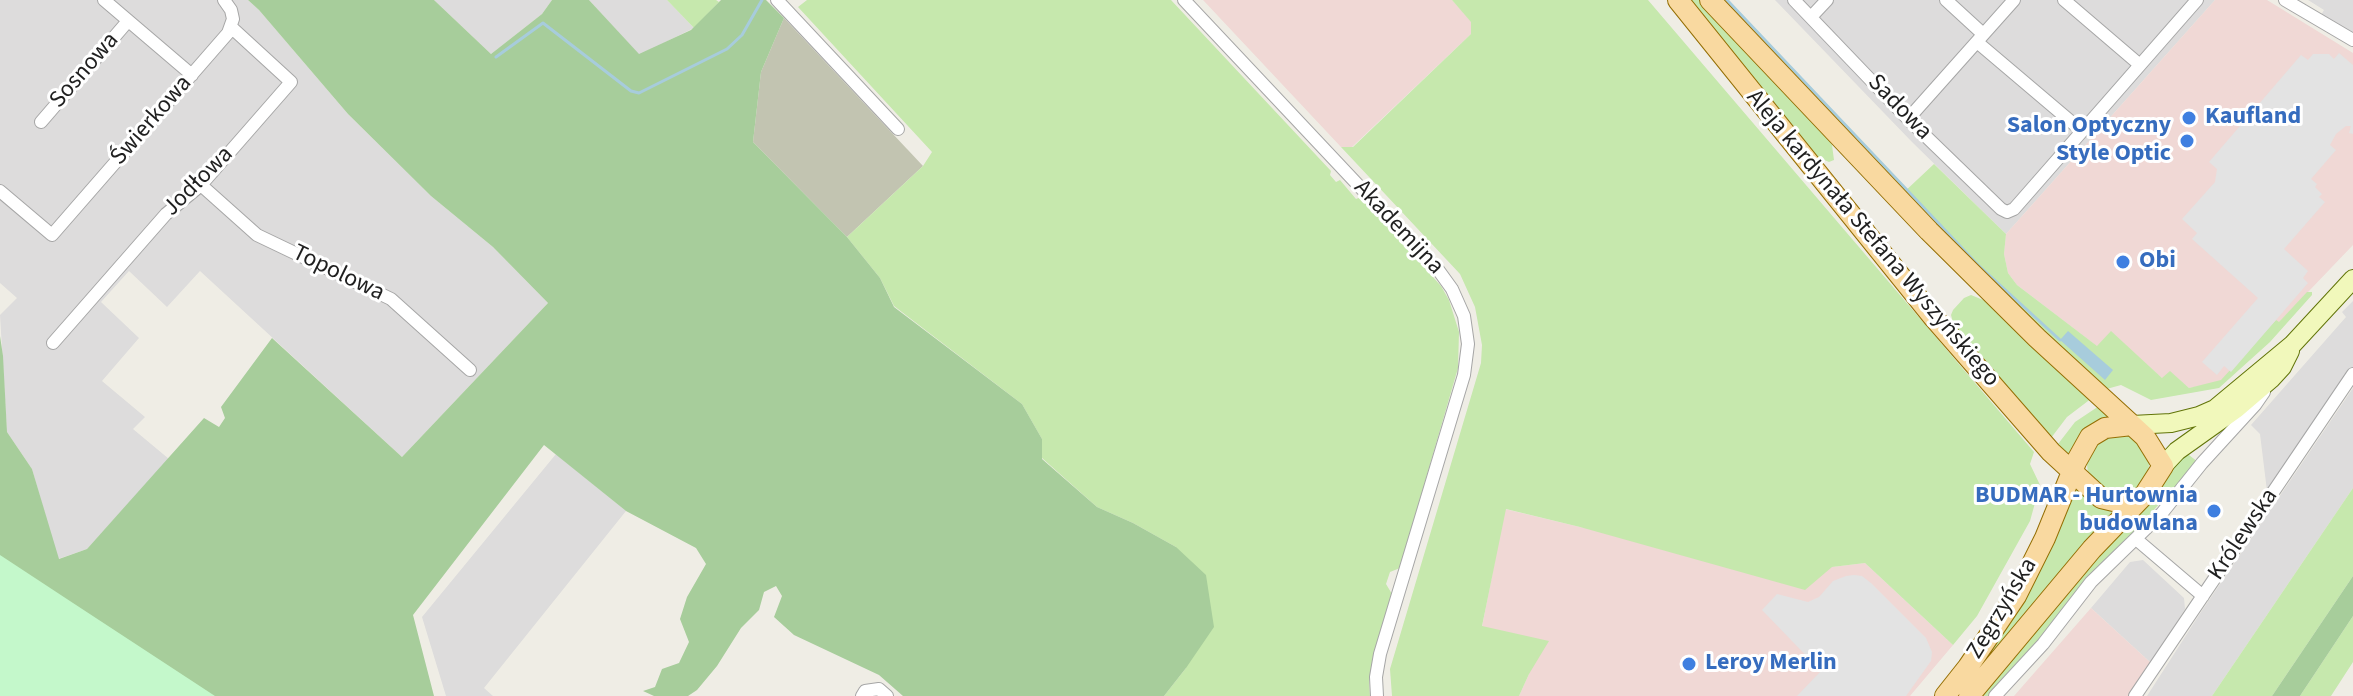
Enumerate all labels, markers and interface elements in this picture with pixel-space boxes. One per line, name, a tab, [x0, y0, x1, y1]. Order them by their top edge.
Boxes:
street label: Sosnowa	[44, 27, 126, 115]
street label: Sadowa	[1861, 69, 1937, 147]
street label: Świerkowa	[105, 70, 199, 172]
street label: Aleja kardynała Stefana Wyszyńskiego	[1739, 85, 2005, 393]
place label: Kaufland	[2205, 104, 2301, 132]
marker: Kaufland	[2180, 109, 2198, 127]
place label: Salon Optyczny Style Optic	[2007, 113, 2171, 169]
marker: Salon Optyczny Style Optic	[2178, 132, 2196, 150]
street label: Jodłowa	[158, 141, 240, 223]
street label: Akademijna	[1347, 175, 1449, 281]
street label: Topolowa	[287, 239, 389, 309]
place label: Obi	[2139, 248, 2176, 276]
marker: Obi	[2114, 253, 2132, 271]
place label: BUDMAR - Hurtownia budowlana	[1975, 483, 2198, 539]
street label: Królewska	[2203, 484, 2285, 586]
marker: BUDMAR - Hurtownia budowlana	[2205, 502, 2223, 520]
street label: Zegrzyńska	[1962, 553, 2044, 665]
place label: Leroy Merlin	[1705, 650, 1837, 678]
marker: Leroy Merlin	[1680, 655, 1698, 673]

